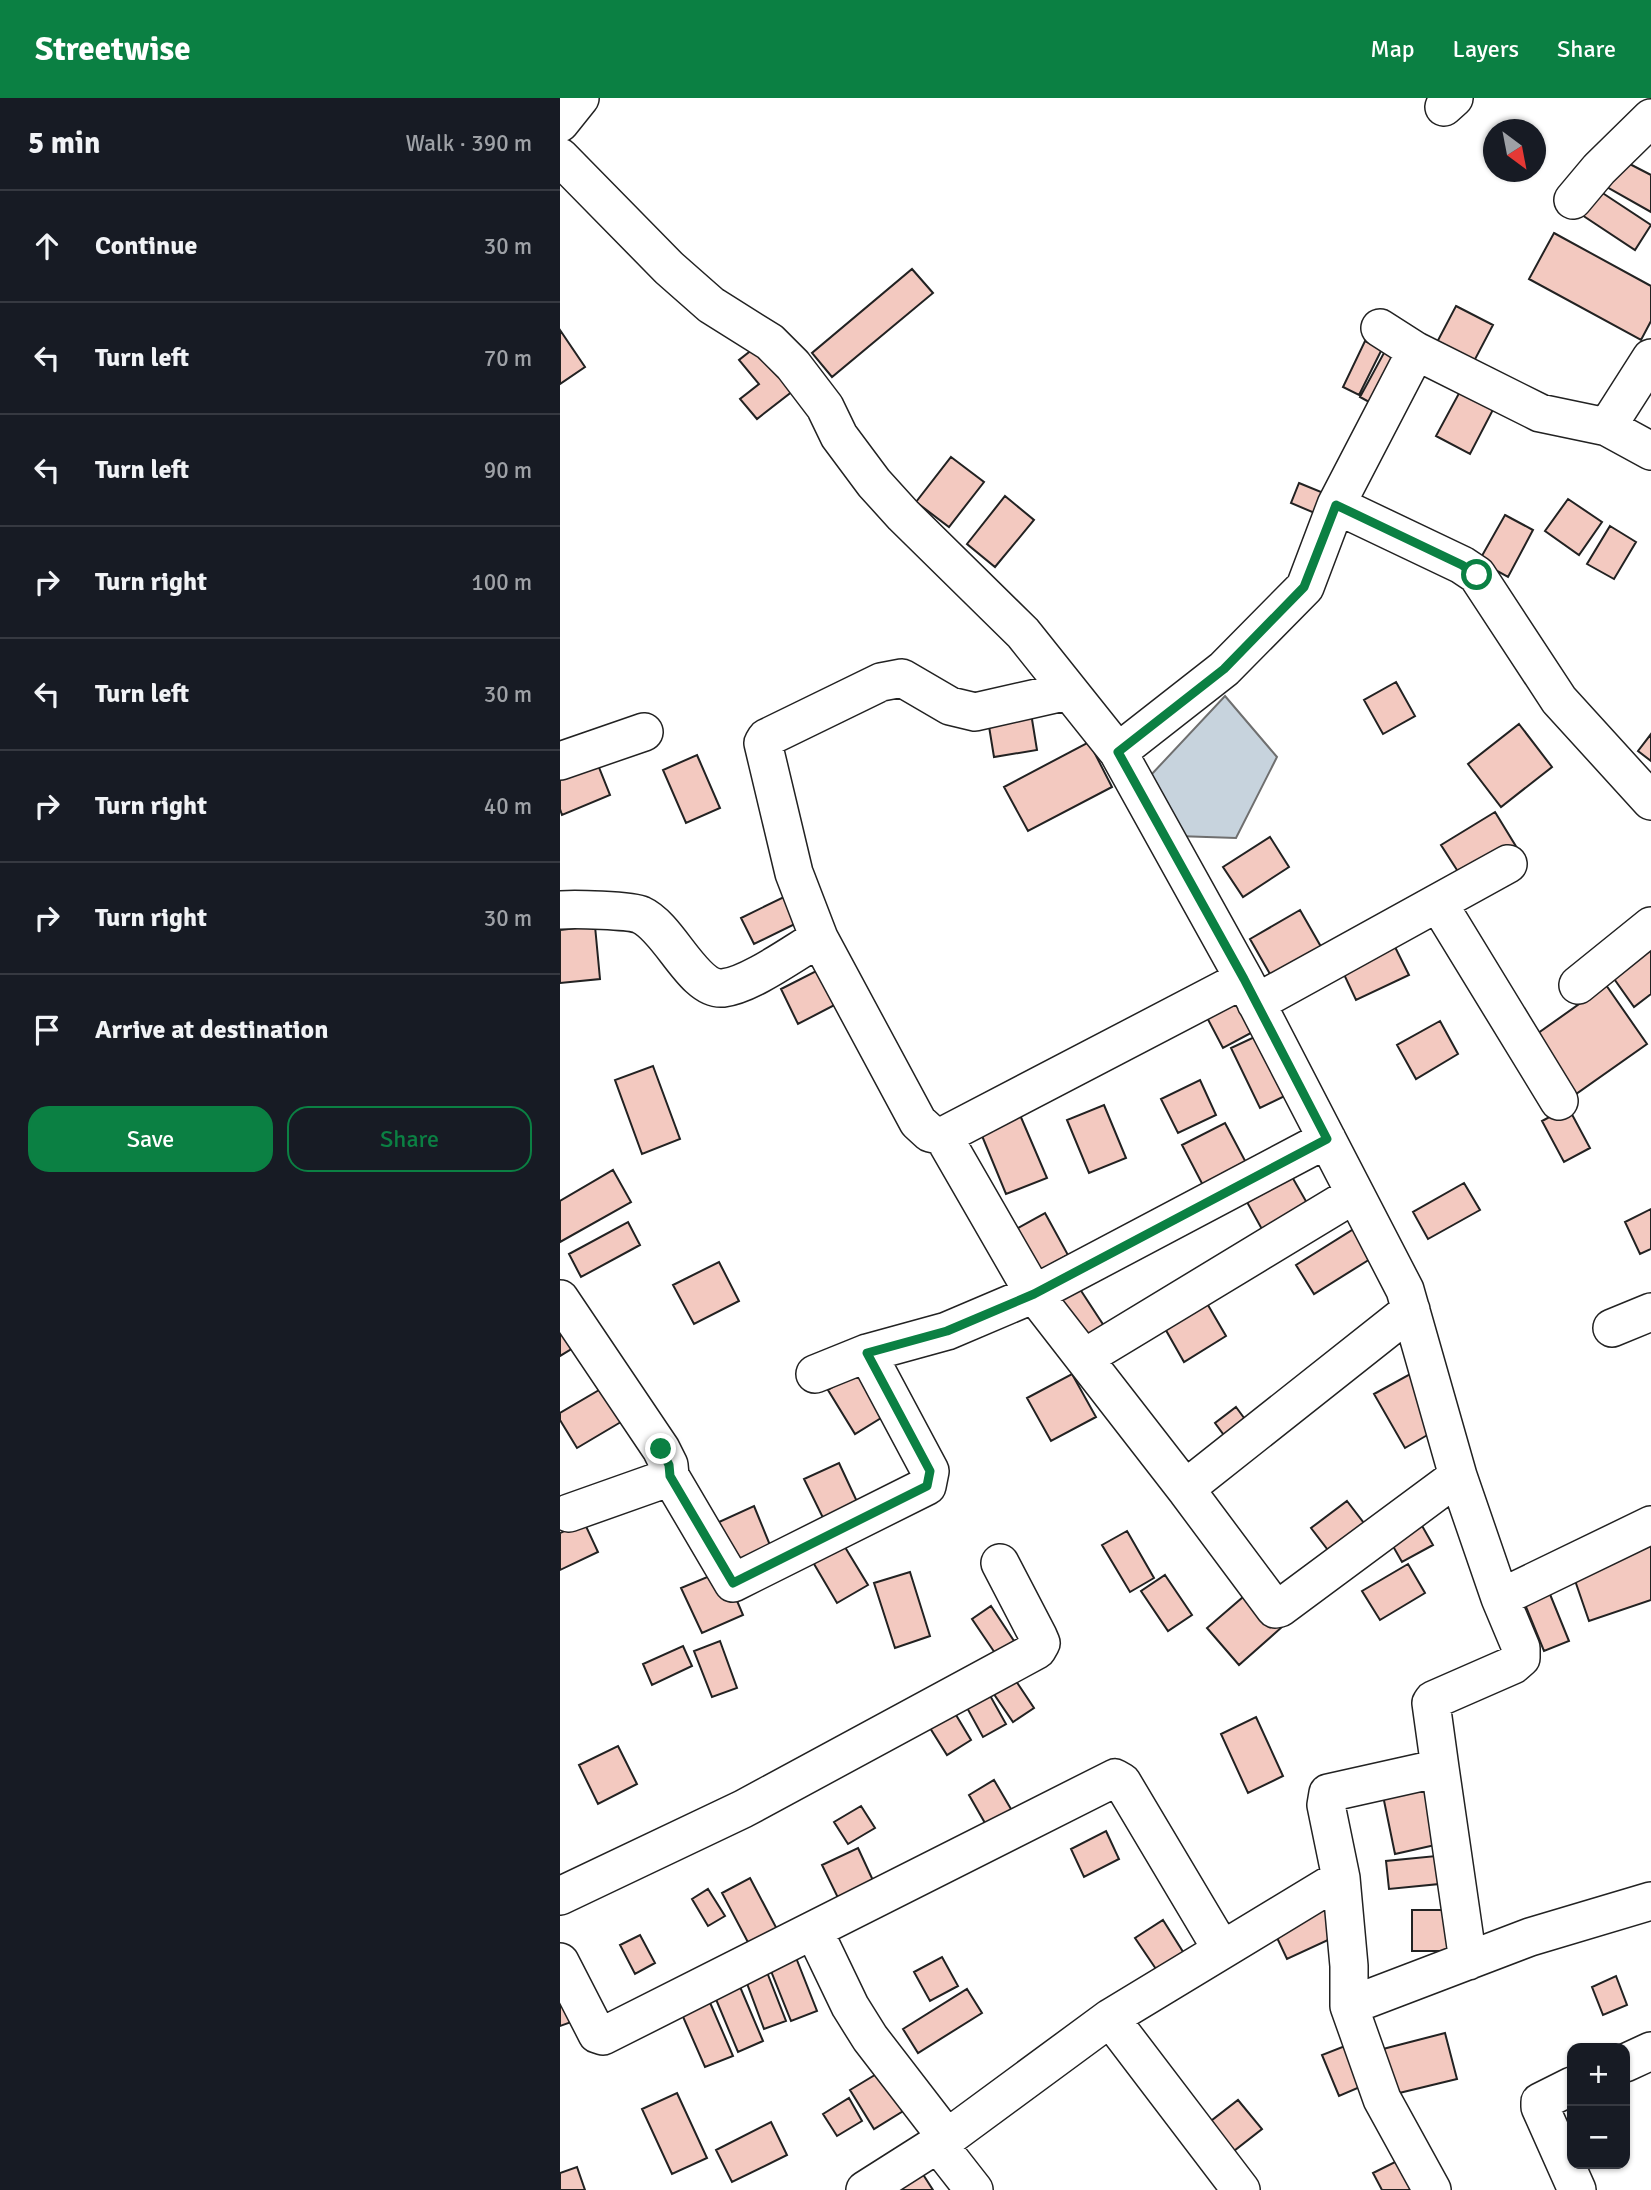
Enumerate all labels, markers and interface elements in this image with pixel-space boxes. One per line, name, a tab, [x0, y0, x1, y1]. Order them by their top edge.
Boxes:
text: Streetwise	[35, 29, 191, 70]
text: Map	[1370, 34, 1415, 64]
text: Layers	[1453, 34, 1519, 64]
text: Share	[1557, 34, 1616, 64]
north arrow	[1483, 119, 1546, 182]
text: 5 min	[28, 125, 100, 162]
text: Walk · 390 m	[406, 129, 532, 158]
icon: ahead	[28, 227, 66, 265]
text: Continue	[95, 230, 197, 262]
text: 30 m	[484, 232, 532, 261]
icon: left	[28, 339, 66, 377]
text: Turn left	[95, 342, 189, 374]
text: 70 m	[484, 344, 532, 373]
icon: left	[28, 451, 66, 489]
text: Turn left	[95, 454, 189, 486]
text: 90 m	[484, 456, 532, 485]
route start	[1461, 559, 1492, 590]
icon: right	[28, 563, 66, 601]
text: Turn right	[95, 566, 207, 598]
text: 100 m	[471, 568, 532, 597]
icon: left	[28, 675, 66, 713]
text: Turn left	[95, 678, 189, 710]
text: 30 m	[484, 680, 532, 709]
icon: right	[28, 787, 66, 825]
text: Turn right	[95, 790, 207, 822]
text: 40 m	[484, 792, 532, 821]
icon: right	[28, 899, 66, 937]
text: Turn right	[95, 902, 207, 934]
text: 30 m	[484, 904, 532, 933]
icon: arrive	[28, 1011, 66, 1049]
text: Arrive at destination	[95, 1014, 328, 1046]
button: Save	[28, 1106, 273, 1172]
button: Share	[287, 1106, 532, 1172]
route end	[645, 1433, 676, 1464]
map controls	[1567, 2043, 1630, 2169]
button: +	[1567, 2043, 1630, 2106]
button: −	[1567, 2106, 1630, 2169]

